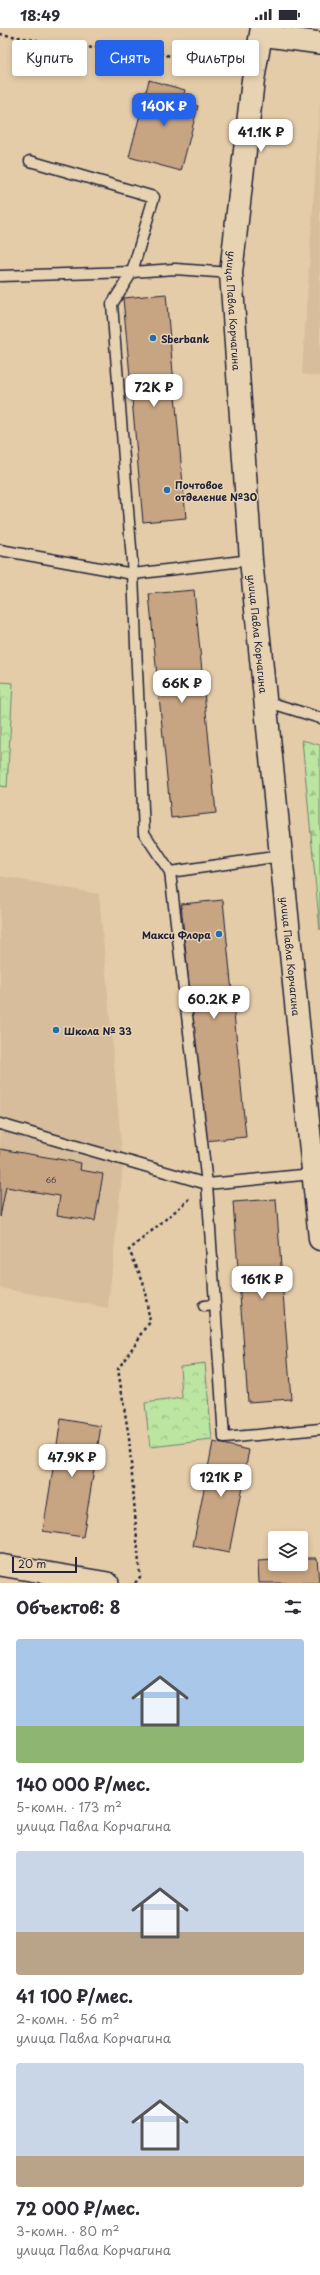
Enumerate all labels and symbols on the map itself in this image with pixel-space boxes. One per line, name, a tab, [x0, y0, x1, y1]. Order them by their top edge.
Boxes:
pin: 140K ₽	[131, 93, 197, 127]
pin: 41.1K ₽	[224, 119, 298, 153]
street label: улица Павла Корчагина	[223, 251, 245, 372]
place label: Sberbank	[161, 331, 210, 346]
marker: Sberbank	[148, 333, 158, 343]
pin: 72K ₽	[126, 374, 182, 408]
place label: Почтовое отделение №30	[175, 477, 258, 504]
marker: Почтовое отделение №30	[162, 485, 172, 495]
street label: улица Павла Корчагина	[245, 574, 272, 695]
pin: 66K ₽	[154, 670, 210, 704]
street label: улица Павла Корчагина	[278, 896, 305, 1017]
place label: Макси Флора	[142, 927, 211, 942]
marker: Макси Флора	[214, 929, 224, 939]
pin: 60.2K ₽	[177, 986, 251, 1020]
place label: Школа № 33	[64, 1023, 132, 1038]
marker: Школа № 33	[51, 1025, 61, 1035]
house number: 66	[45, 1174, 57, 1186]
pin: 161K ₽	[229, 1266, 295, 1300]
pin: 47.9K ₽	[35, 1444, 109, 1478]
pin: 121K ₽	[188, 1464, 254, 1498]
scale bar	[12, 1555, 77, 1574]

